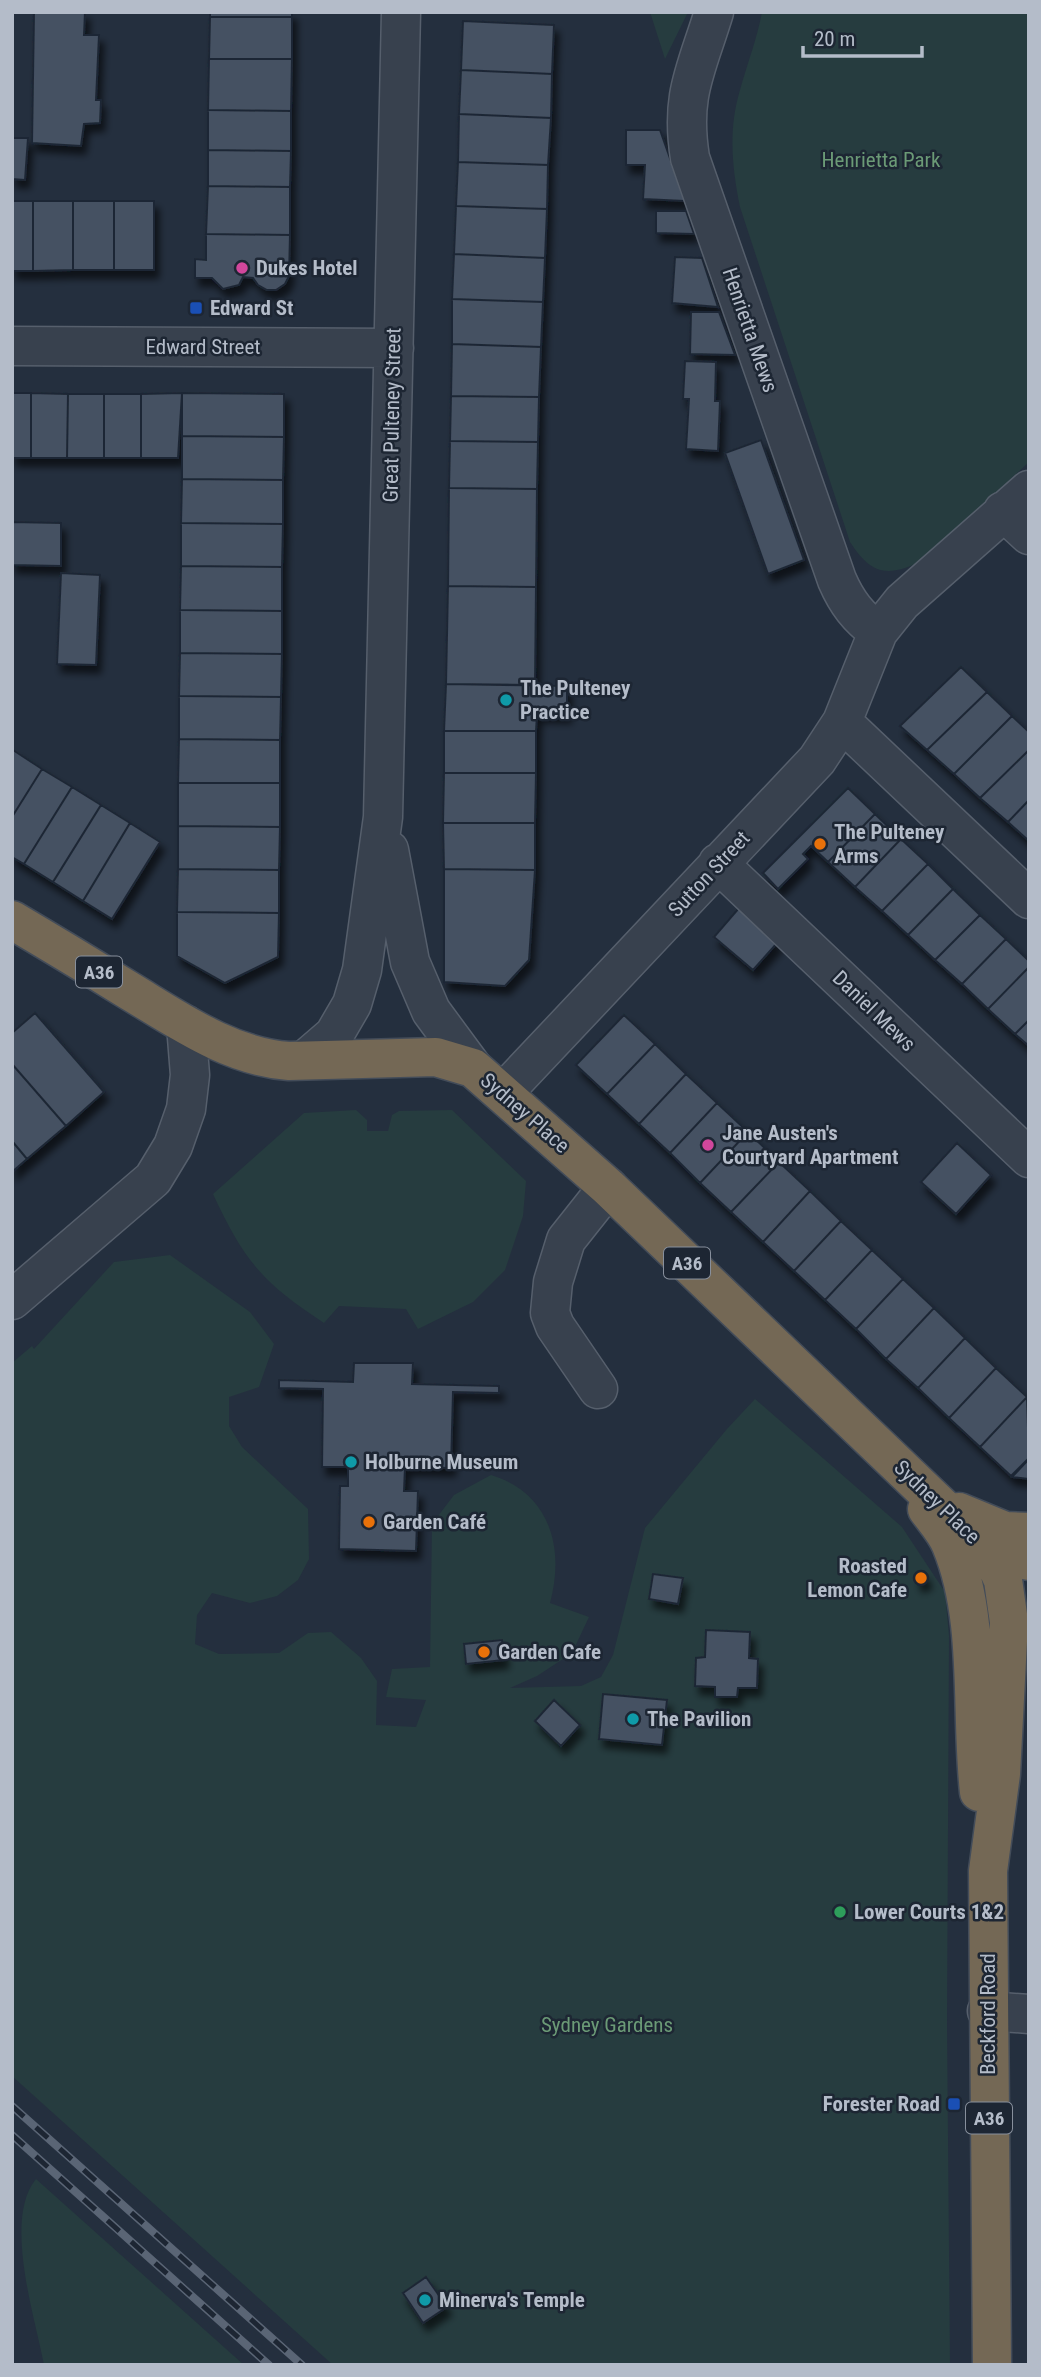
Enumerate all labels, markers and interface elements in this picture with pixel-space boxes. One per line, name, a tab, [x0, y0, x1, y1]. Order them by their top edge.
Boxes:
scale bar	[803, 14, 922, 58]
text: 20 m	[814, 27, 855, 51]
park label: Henrietta Park	[822, 148, 941, 172]
place label: Dukes Hotel	[256, 256, 358, 280]
marker: Dukes Hotel	[234, 260, 250, 276]
street label: Henrietta Mews	[717, 264, 783, 396]
place label: Edward St	[210, 296, 294, 320]
marker: Edward St	[188, 300, 204, 316]
street label: Great Pulteney Street	[378, 327, 406, 503]
street label: Edward Street	[145, 335, 261, 359]
place label: The Pulteney Practice	[520, 676, 631, 724]
marker: The Pulteney Practice	[498, 692, 514, 708]
place label: The Pulteney Arms	[834, 820, 945, 868]
street label: Sutton Street	[663, 826, 755, 922]
marker: The Pulteney Arms	[812, 836, 828, 852]
road number: A36	[76, 956, 122, 988]
street label: Daniel Mews	[828, 966, 920, 1056]
street label: Sydney Place	[476, 1068, 574, 1158]
place label: Jane Austen's Courtyard Apartment	[722, 1121, 898, 1169]
marker: Jane Austen's Courtyard Apartment	[700, 1137, 716, 1153]
road number: A36	[664, 1247, 710, 1278]
place label: Holburne Museum	[365, 1450, 518, 1474]
marker: Holburne Museum	[343, 1454, 359, 1470]
street label: Sydney Place	[889, 1455, 985, 1549]
place label: Garden Café	[383, 1510, 486, 1534]
marker: Garden Café	[361, 1514, 377, 1530]
place label: Roasted Lemon Cafe	[807, 1554, 907, 1602]
marker: Roasted Lemon Cafe	[913, 1570, 929, 1586]
place label: Garden Cafe	[498, 1640, 601, 1664]
marker: Garden Cafe	[476, 1644, 492, 1660]
place label: The Pavilion	[647, 1707, 751, 1731]
marker: The Pavilion	[625, 1711, 641, 1727]
place label: Lower Courts 1&2	[854, 1900, 1004, 1924]
marker: Lower Courts 1&2	[832, 1904, 848, 1920]
street label: Beckford Road	[976, 1953, 1000, 2075]
park label: Sydney Gardens	[541, 2013, 673, 2037]
place label: Forester Road	[823, 2092, 940, 2116]
marker: Forester Road	[946, 2096, 962, 2112]
road number: A36	[966, 2102, 1012, 2134]
place label: Minerva's Temple	[439, 2288, 585, 2312]
marker: Minerva's Temple	[417, 2292, 433, 2308]

